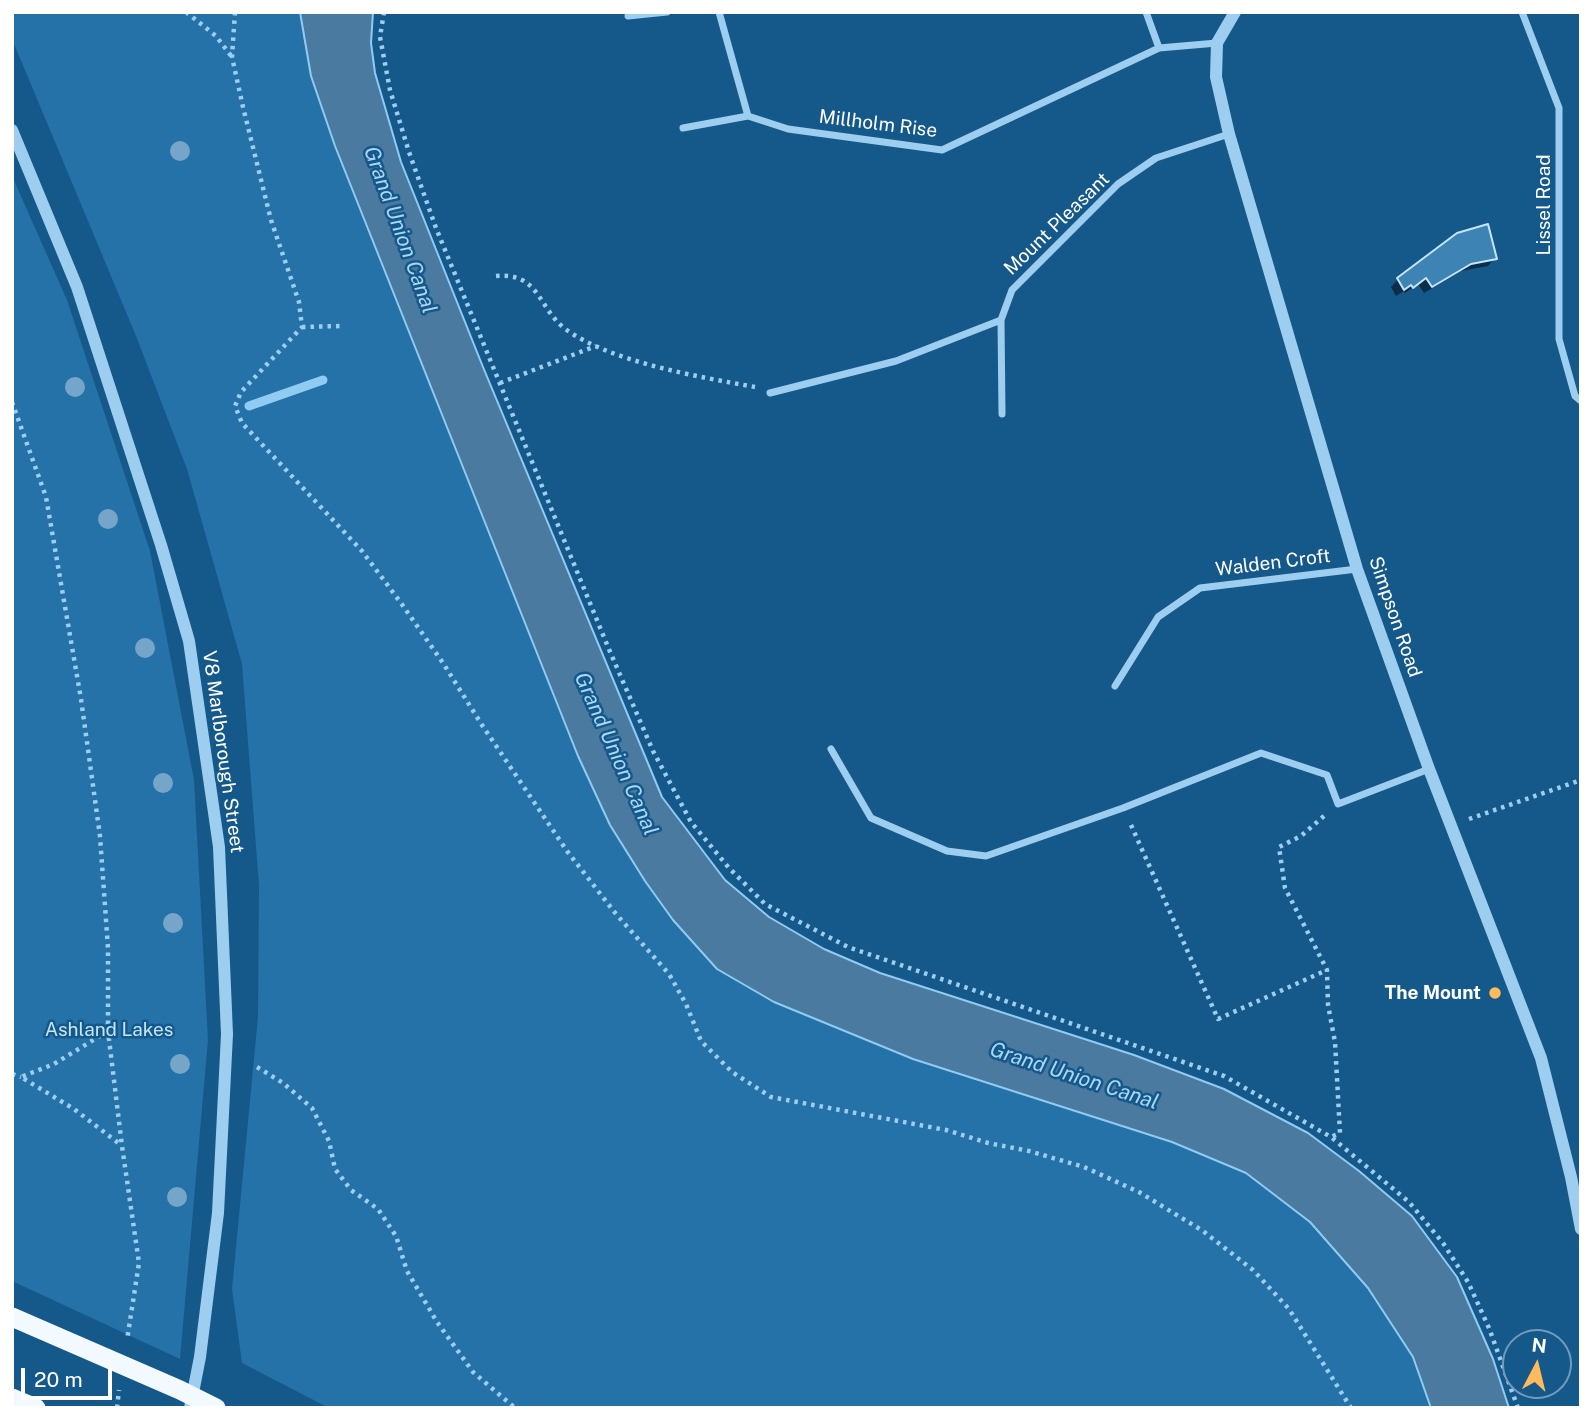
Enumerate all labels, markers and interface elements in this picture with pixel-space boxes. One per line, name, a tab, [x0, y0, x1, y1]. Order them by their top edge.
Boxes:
street label: Millholm Rise	[818, 105, 938, 143]
water label: Grand Union Canal	[358, 143, 442, 317]
street label: Lissel Road	[1533, 154, 1555, 256]
street label: Mount Pleasant	[1000, 168, 1114, 280]
street label: Walden Croft	[1214, 545, 1332, 581]
street label: Simpson Road	[1364, 554, 1426, 680]
street label: V8 Marlborough Street	[198, 649, 248, 855]
water label: Grand Union Canal	[569, 669, 663, 839]
place label: The Mount	[1385, 982, 1481, 1004]
marker: The Mount	[1487, 985, 1503, 1001]
park label: Ashland Lakes	[45, 1019, 173, 1041]
water label: Grand Union Canal	[987, 1037, 1161, 1115]
north arrow	[1502, 1329, 1572, 1399]
text: N	[1531, 1333, 1548, 1357]
scale bar	[24, 1354, 116, 1398]
text: 20 m	[34, 1367, 83, 1392]

